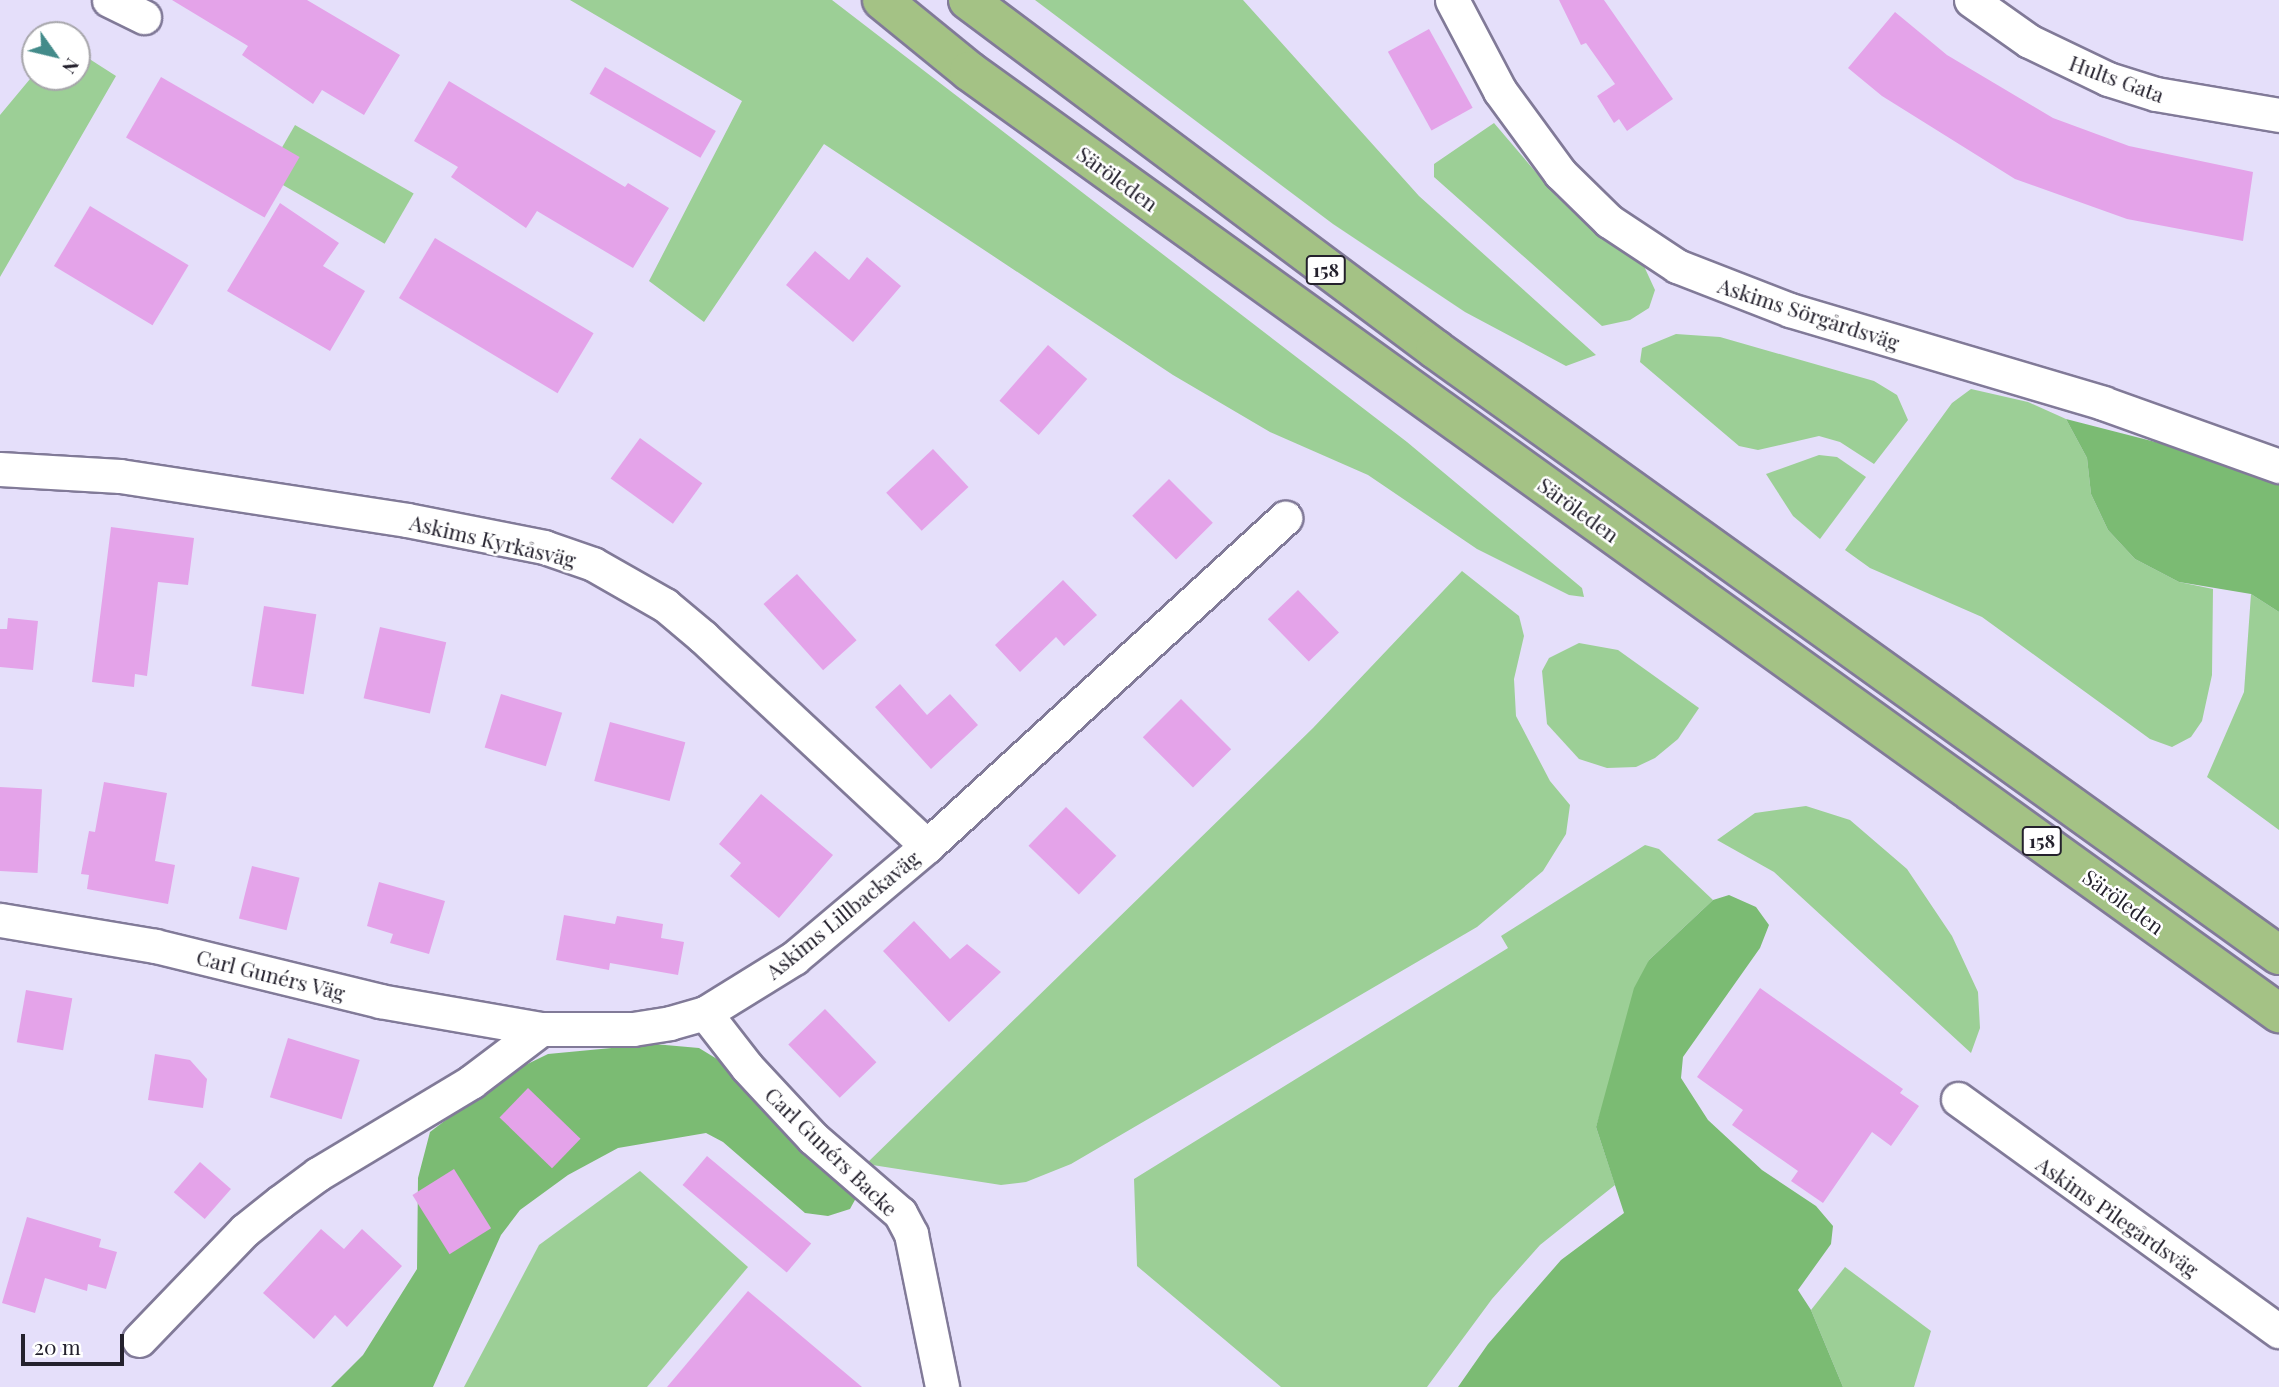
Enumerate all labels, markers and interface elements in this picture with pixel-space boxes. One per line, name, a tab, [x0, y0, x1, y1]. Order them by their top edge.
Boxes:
north arrow	[21, 21, 91, 91]
street label: Hults Gata	[2066, 49, 2168, 107]
text: N	[57, 54, 86, 80]
street label: Säröleden	[1073, 140, 1163, 216]
road number: 158	[1305, 254, 1347, 286]
street label: Askims Sörgårdsväg	[1715, 272, 1903, 354]
street label: Säröleden	[1534, 471, 1624, 547]
street label: Askims Kyrkåsväg	[407, 509, 579, 571]
road number: 158	[2021, 826, 2063, 856]
street label: Askims Lillbackaväg	[760, 844, 924, 984]
street label: Säröleden	[2079, 863, 2169, 939]
street label: Carl Gunérs Väg	[194, 943, 348, 1005]
street label: Carl Gunérs Backe	[760, 1081, 904, 1221]
street label: Askims Pilegårdsväg	[2032, 1151, 2204, 1281]
scale bar	[24, 1320, 128, 1364]
text: 20 m	[34, 1332, 81, 1360]

